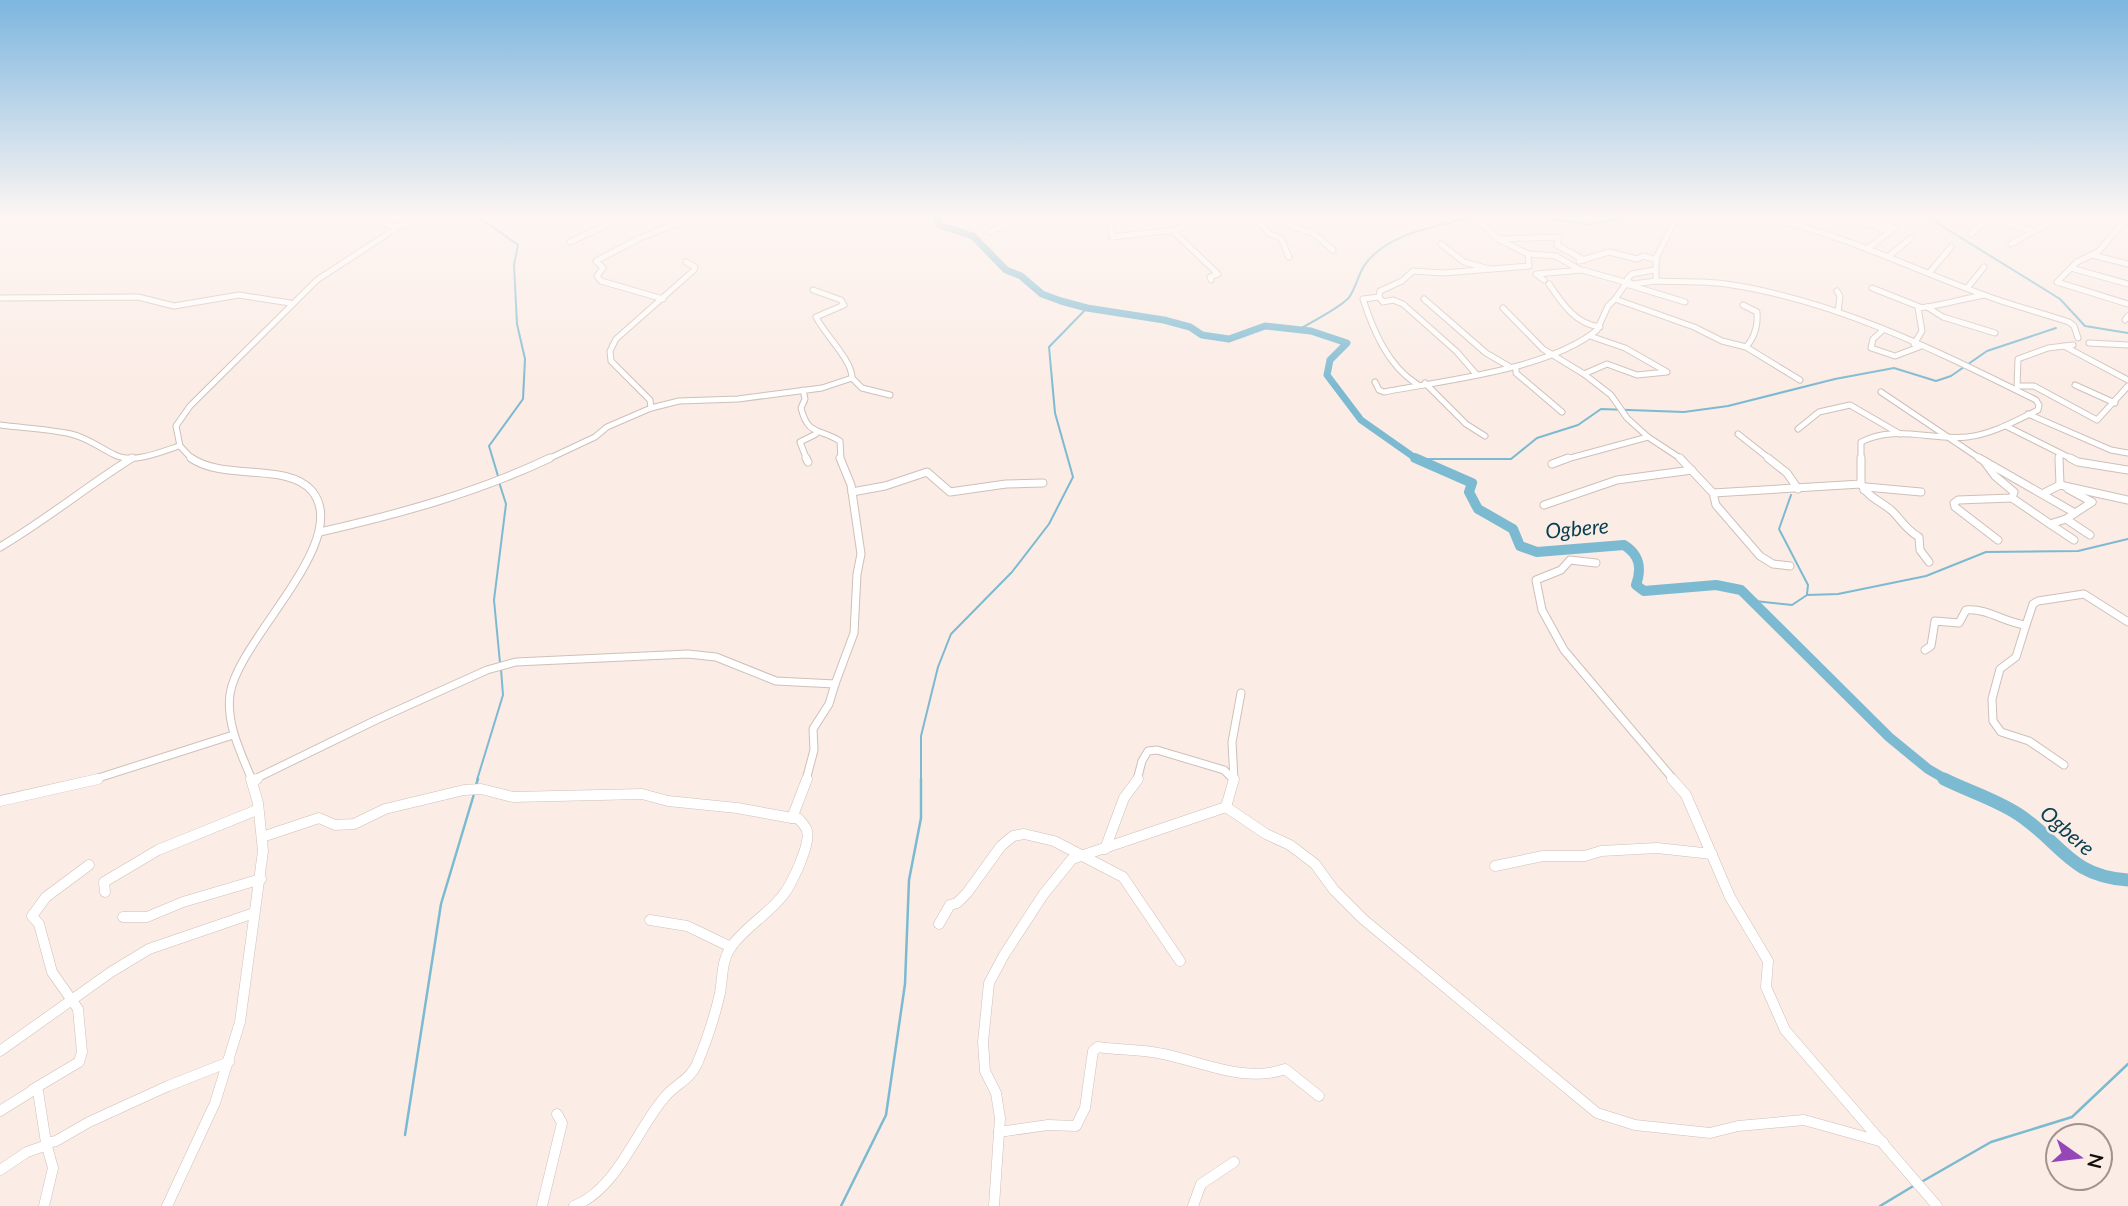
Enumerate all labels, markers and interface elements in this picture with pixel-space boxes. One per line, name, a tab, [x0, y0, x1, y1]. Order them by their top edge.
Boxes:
water label: Ogbere	[1544, 512, 1610, 543]
water label: Ogbere	[2036, 800, 2100, 860]
north arrow	[2044, 1122, 2114, 1192]
text: N	[2083, 1151, 2109, 1171]

